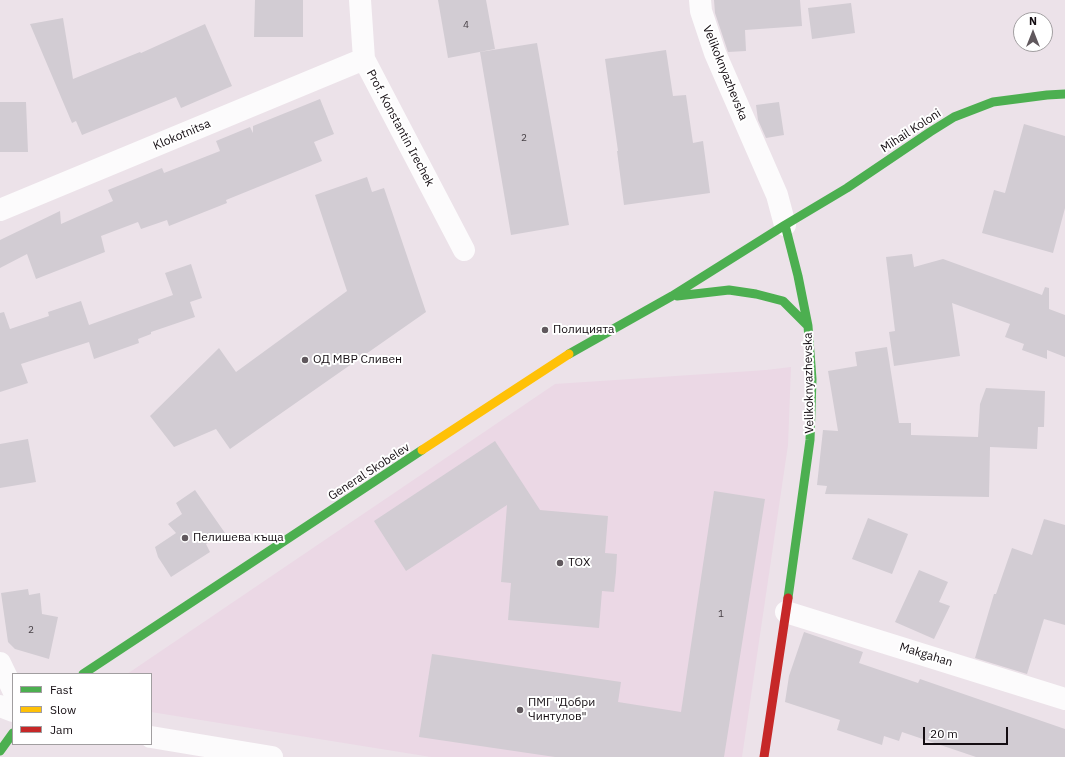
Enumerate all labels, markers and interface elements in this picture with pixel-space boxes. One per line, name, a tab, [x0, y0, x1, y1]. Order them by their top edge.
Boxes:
north arrow	[1013, 12, 1053, 52]
text: N	[1029, 14, 1037, 28]
house number: 4	[463, 19, 469, 31]
street label: Velikoknyazhevska	[699, 23, 751, 123]
street label: Prof. Konstantin Irechek	[363, 67, 437, 189]
street label: Mihail Koloni	[878, 106, 944, 156]
street label: Klokotnitsa	[151, 116, 213, 154]
house number: 2	[521, 132, 527, 144]
place label: Полицията	[553, 323, 614, 337]
marker: Полицията	[540, 325, 550, 335]
street label: Velikoknyazhevska	[801, 332, 817, 434]
place label: ОД МВР Сливен	[313, 353, 402, 367]
marker: ОД МВР Сливен	[300, 355, 310, 365]
street label: General Skobelev	[326, 440, 412, 504]
place label: Пелишева къща	[193, 531, 284, 545]
marker: Пелишева къща	[180, 533, 190, 543]
place label: ТОХ	[568, 556, 590, 570]
marker: ТОХ	[555, 558, 565, 568]
house number: 1	[718, 608, 724, 620]
house number: 2	[28, 624, 34, 636]
street label: Makgahan	[898, 640, 954, 670]
legend	[12, 673, 152, 745]
text: Fast	[50, 682, 73, 697]
place label: ПМГ "Добри Чинтулов"	[528, 696, 595, 724]
text: Slow	[50, 702, 76, 717]
marker: ПМГ "Добри Чинтулов"	[515, 705, 525, 715]
scale bar	[925, 719, 1010, 745]
text: Jam	[50, 722, 73, 737]
text: 20 m	[930, 726, 958, 741]

